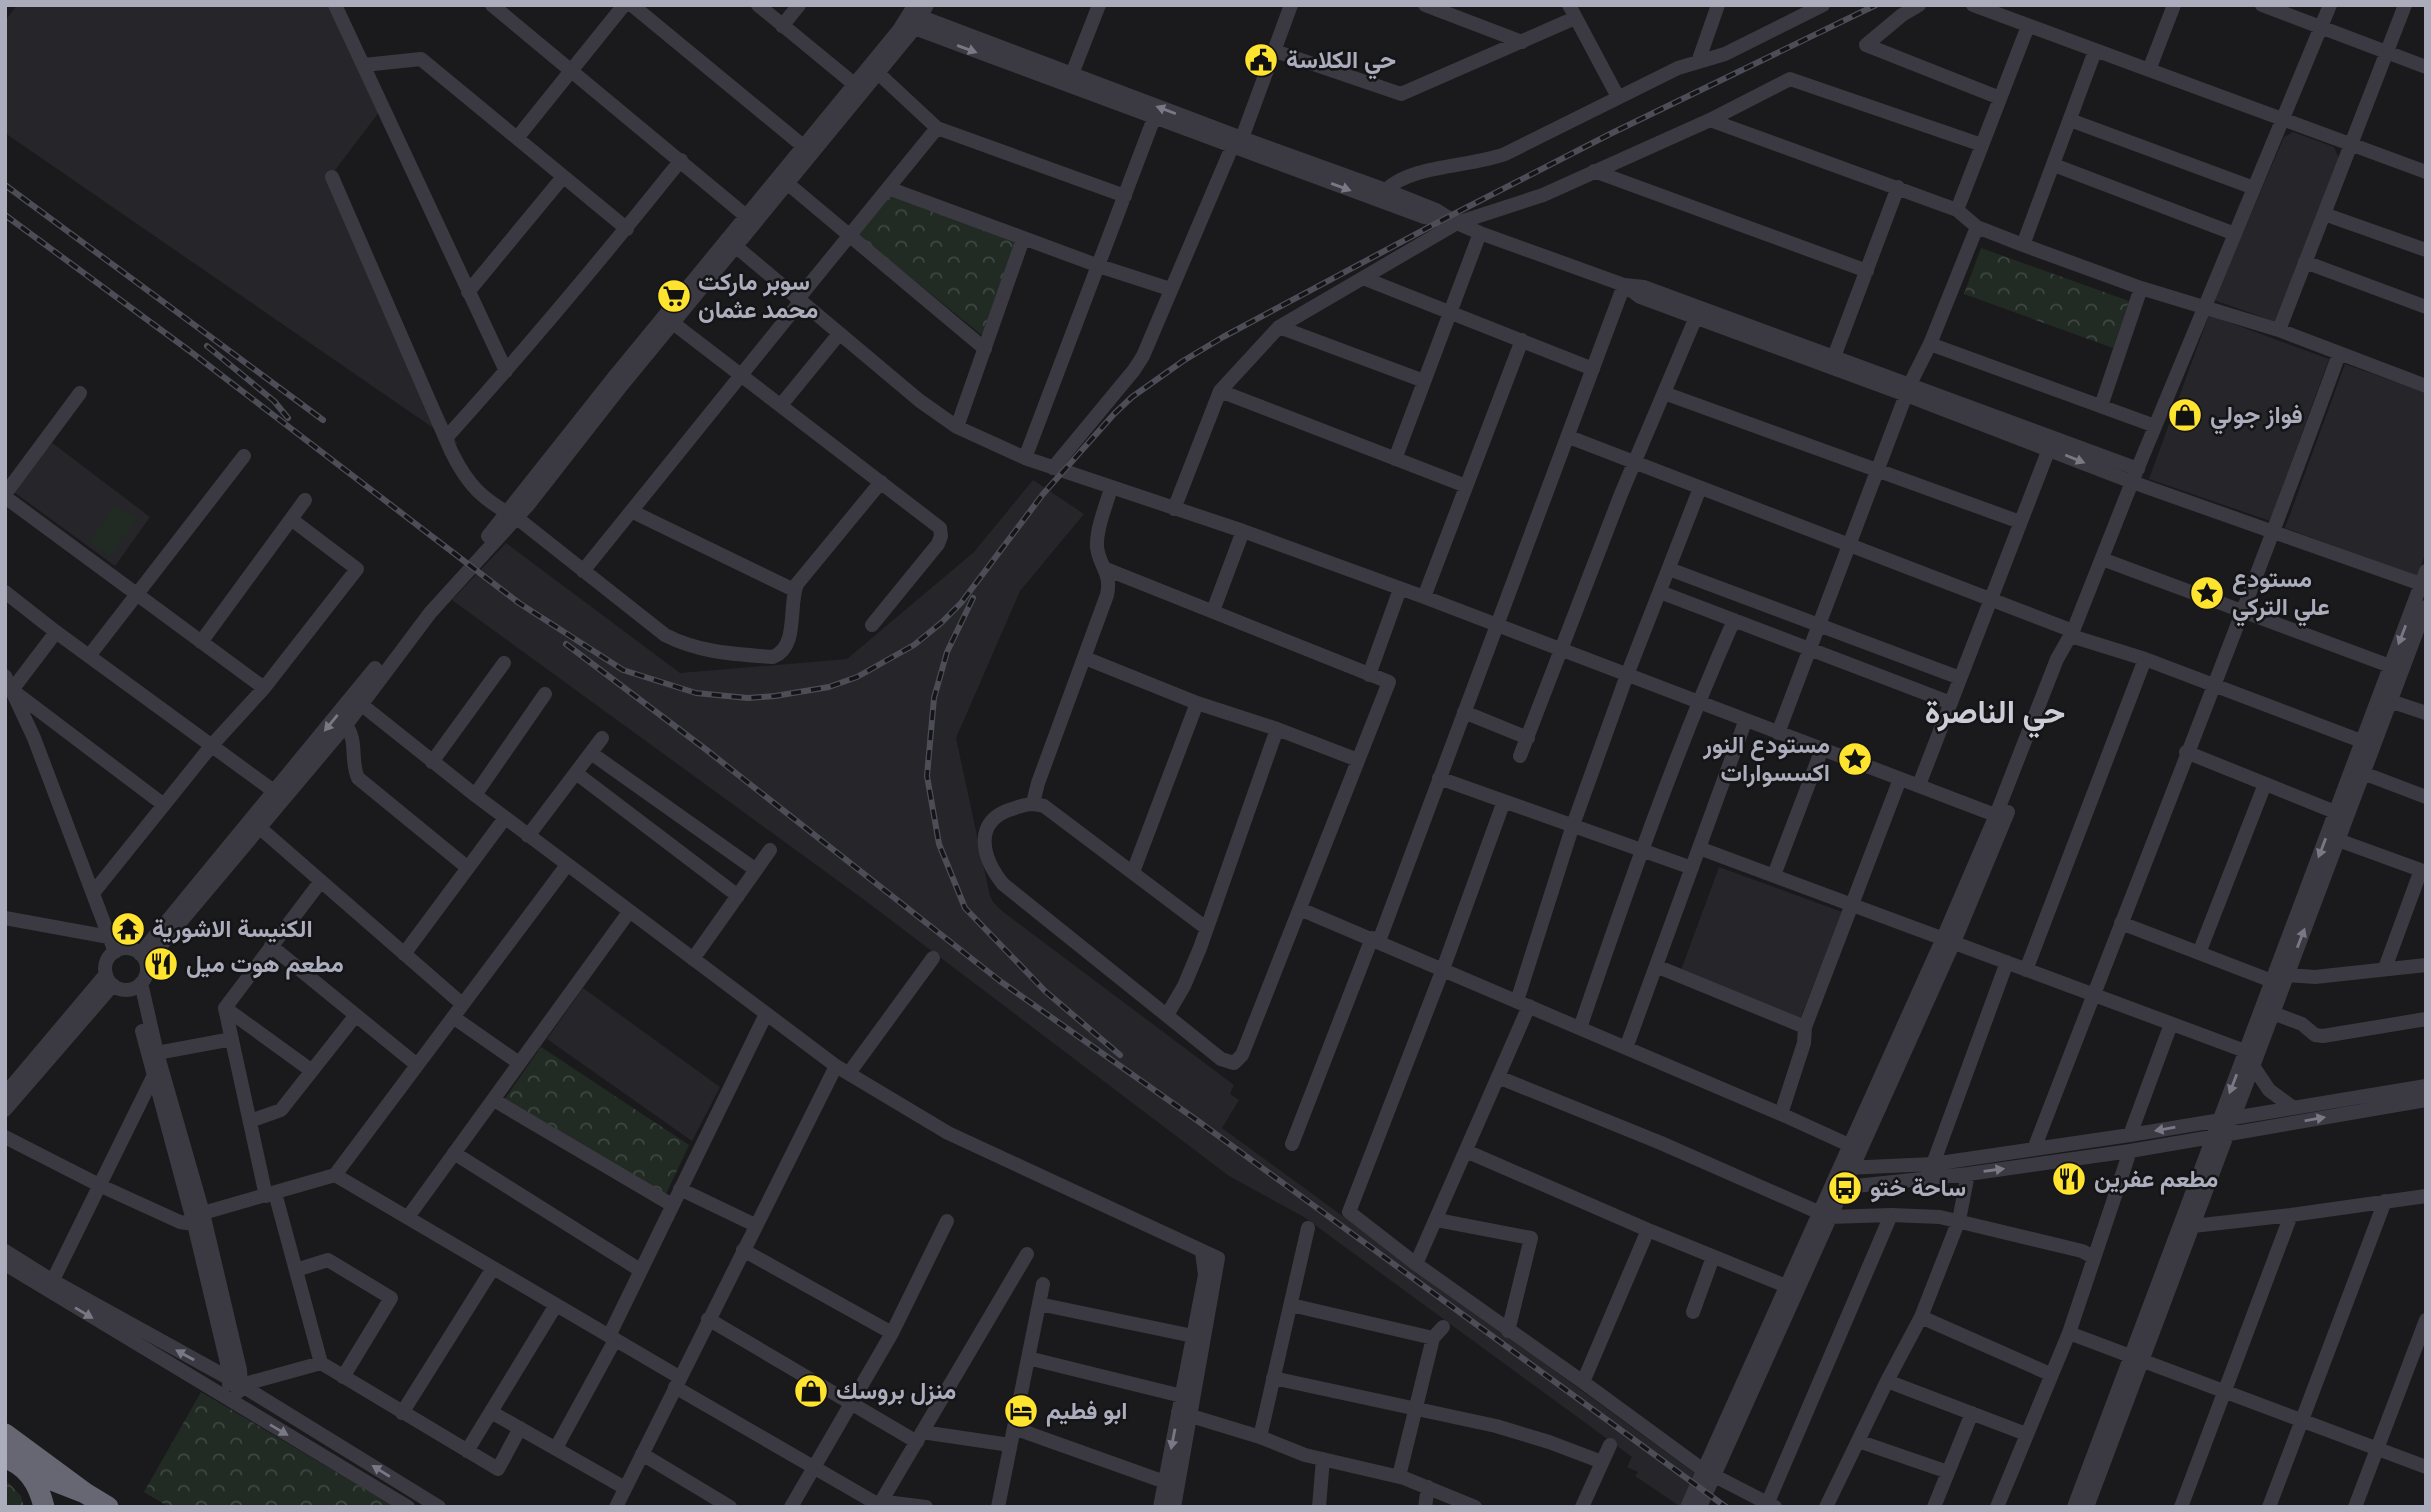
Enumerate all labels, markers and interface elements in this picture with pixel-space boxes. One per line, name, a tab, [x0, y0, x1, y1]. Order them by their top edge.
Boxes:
public building icon: حي الكلاسة	[1242, 41, 1280, 79]
one-way arrow	[957, 43, 978, 54]
place label: حي الكلاسة	[1286, 44, 1396, 80]
one-way arrow	[1156, 104, 1177, 115]
one-way arrow	[1331, 182, 1352, 193]
place label: سوبر ماركت محمد عثمان	[698, 266, 818, 325]
supermarket icon: سوبر ماركت محمد عثمان	[655, 277, 693, 315]
shop icon: فواز جولي	[2166, 396, 2204, 434]
place label: فواز جولي	[2210, 399, 2303, 435]
one-way arrow	[2065, 454, 2086, 465]
place label: مستودع علي التركي	[2232, 563, 2330, 627]
place icon: مستودع علي التركي	[2188, 574, 2226, 612]
one-way arrow	[2396, 624, 2407, 645]
district label: حي الناصرة	[1925, 691, 2065, 739]
one-way arrow	[323, 713, 338, 731]
place label: مستودع النور اكسسوارات	[1702, 729, 1830, 788]
place icon: مستودع النور اكسسوارات	[1836, 740, 1874, 778]
one-way arrow	[2316, 837, 2327, 858]
temple icon: الكنيسة الاشورية	[109, 910, 147, 948]
place label: الكنيسة الاشورية	[152, 913, 313, 944]
one-way arrow	[2296, 928, 2307, 949]
restaurant icon: مطعم هوت ميل	[142, 945, 180, 983]
place label: مطعم هوت ميل	[186, 948, 344, 980]
one-way arrow	[2228, 1073, 2239, 1094]
one-way arrow	[2304, 1113, 2326, 1124]
one-way arrow	[2154, 1123, 2176, 1134]
restaurant icon: مطعم عفرين	[2050, 1160, 2088, 1198]
place label: مطعم عفرين	[2094, 1163, 2218, 1195]
one-way arrow	[1983, 1165, 2005, 1176]
bus stop icon: ساحة ختو	[1826, 1169, 1864, 1207]
place label: ساحة ختو	[1870, 1172, 1966, 1203]
one-way arrow	[75, 1307, 94, 1319]
one-way arrow	[176, 1349, 195, 1361]
shop icon: منزل بروسك	[792, 1372, 830, 1410]
place label: منزل بروسك	[836, 1375, 956, 1406]
hotel icon: ابو فطيم	[1002, 1392, 1040, 1430]
place label: ابو فطيم	[1046, 1395, 1128, 1427]
one-way arrow	[270, 1423, 289, 1436]
one-way arrow	[1167, 1428, 1178, 1450]
one-way arrow	[371, 1465, 390, 1477]

